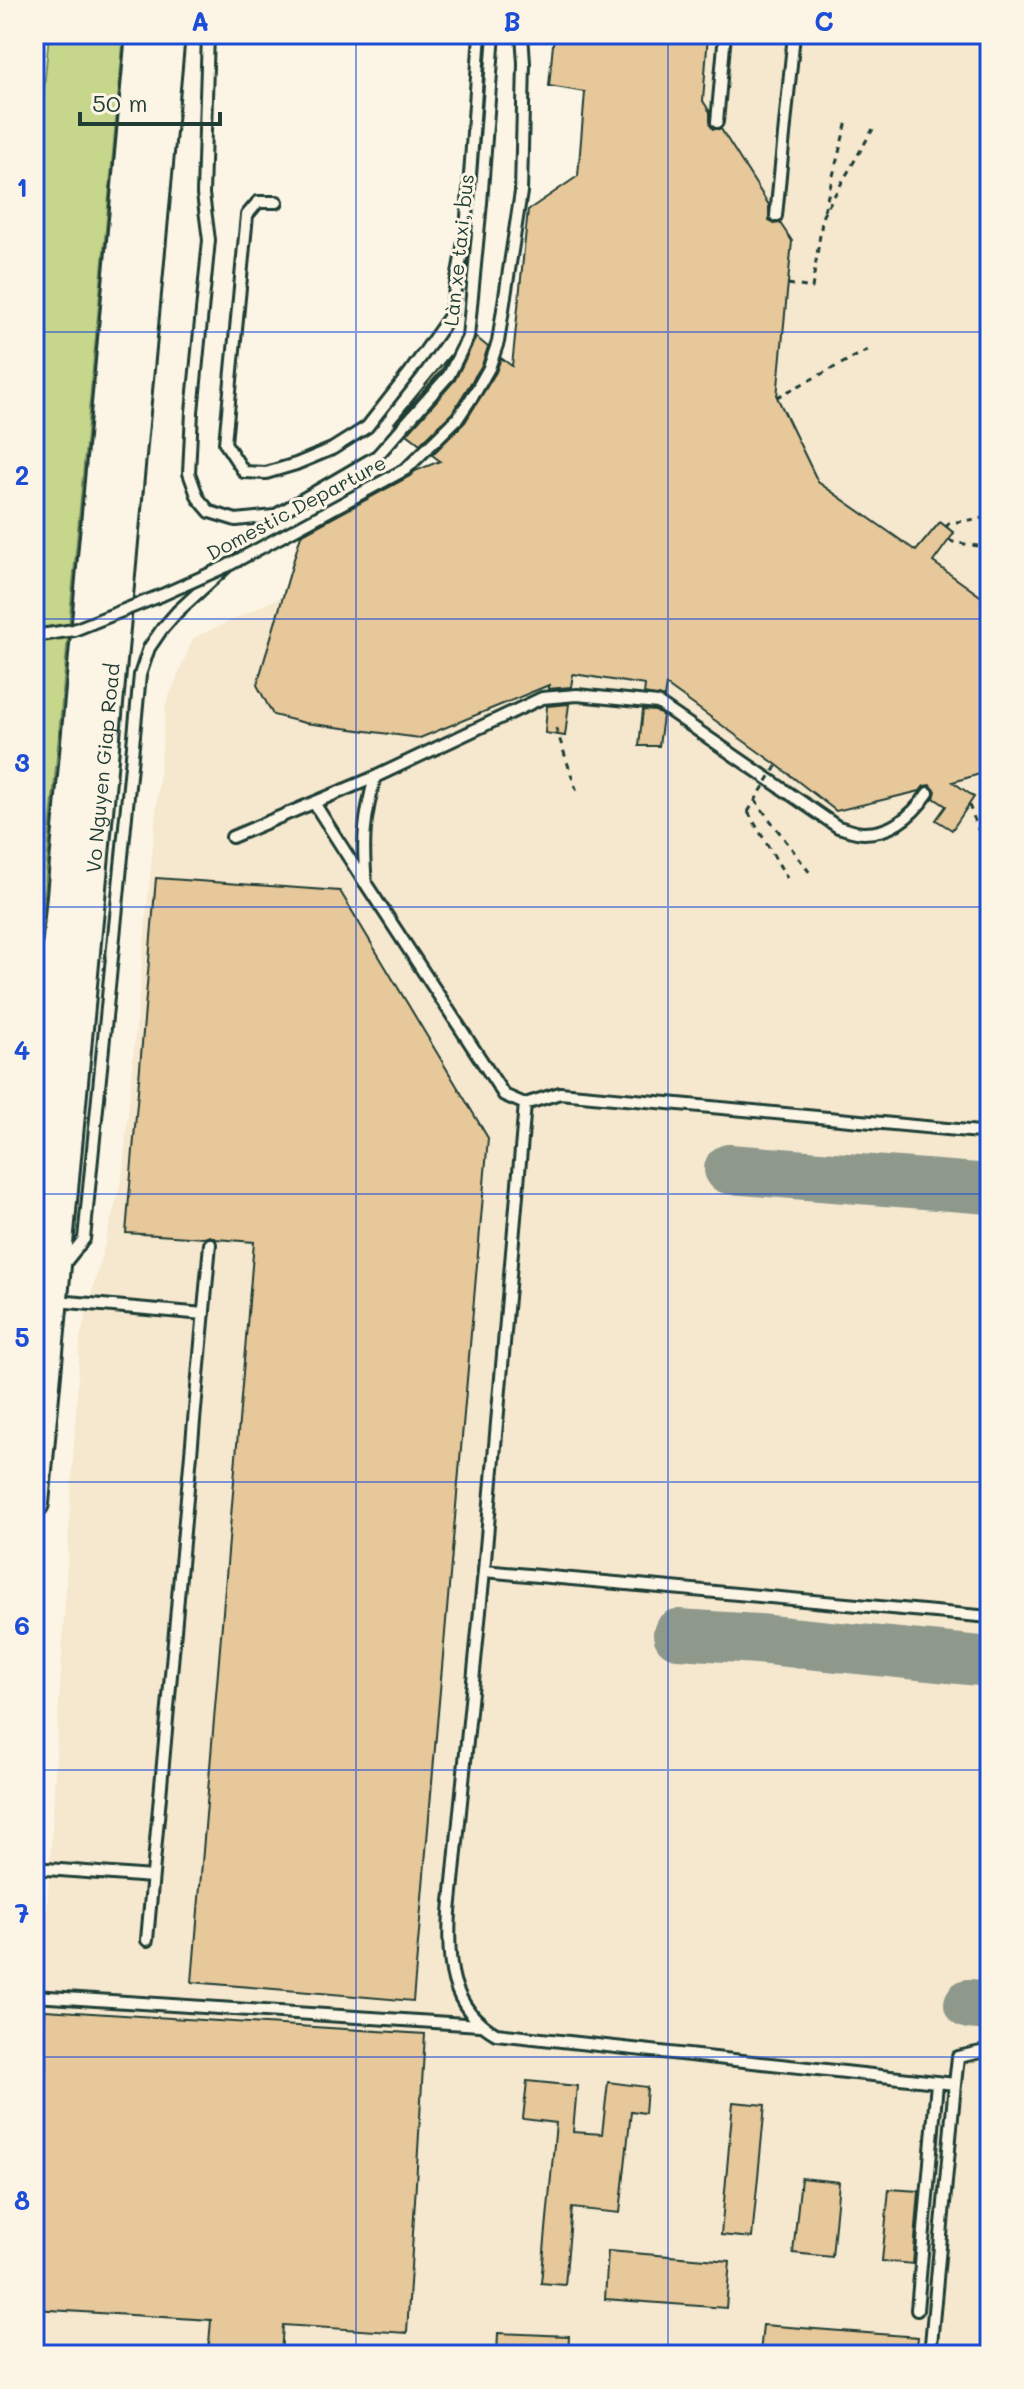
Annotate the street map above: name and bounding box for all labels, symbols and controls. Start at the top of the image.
text: A [191,4,209,38]
text: B [503,4,521,38]
text: C [814,4,834,38]
scale bar [80,76,220,126]
text: 50 m [92,87,148,118]
text: 1 [16,170,28,204]
street label: Làn xe taxi, bus [437,173,479,327]
street label: Domestic Departure [202,449,390,565]
text: 2 [15,458,29,492]
street label: Vo Nguyen Giap Road [79,662,125,874]
text: 3 [14,745,30,779]
text: 4 [14,1033,30,1067]
text: 5 [14,1320,30,1354]
text: 6 [14,1608,30,1642]
text: 7 [15,1896,29,1930]
text: 8 [14,2183,30,2217]

